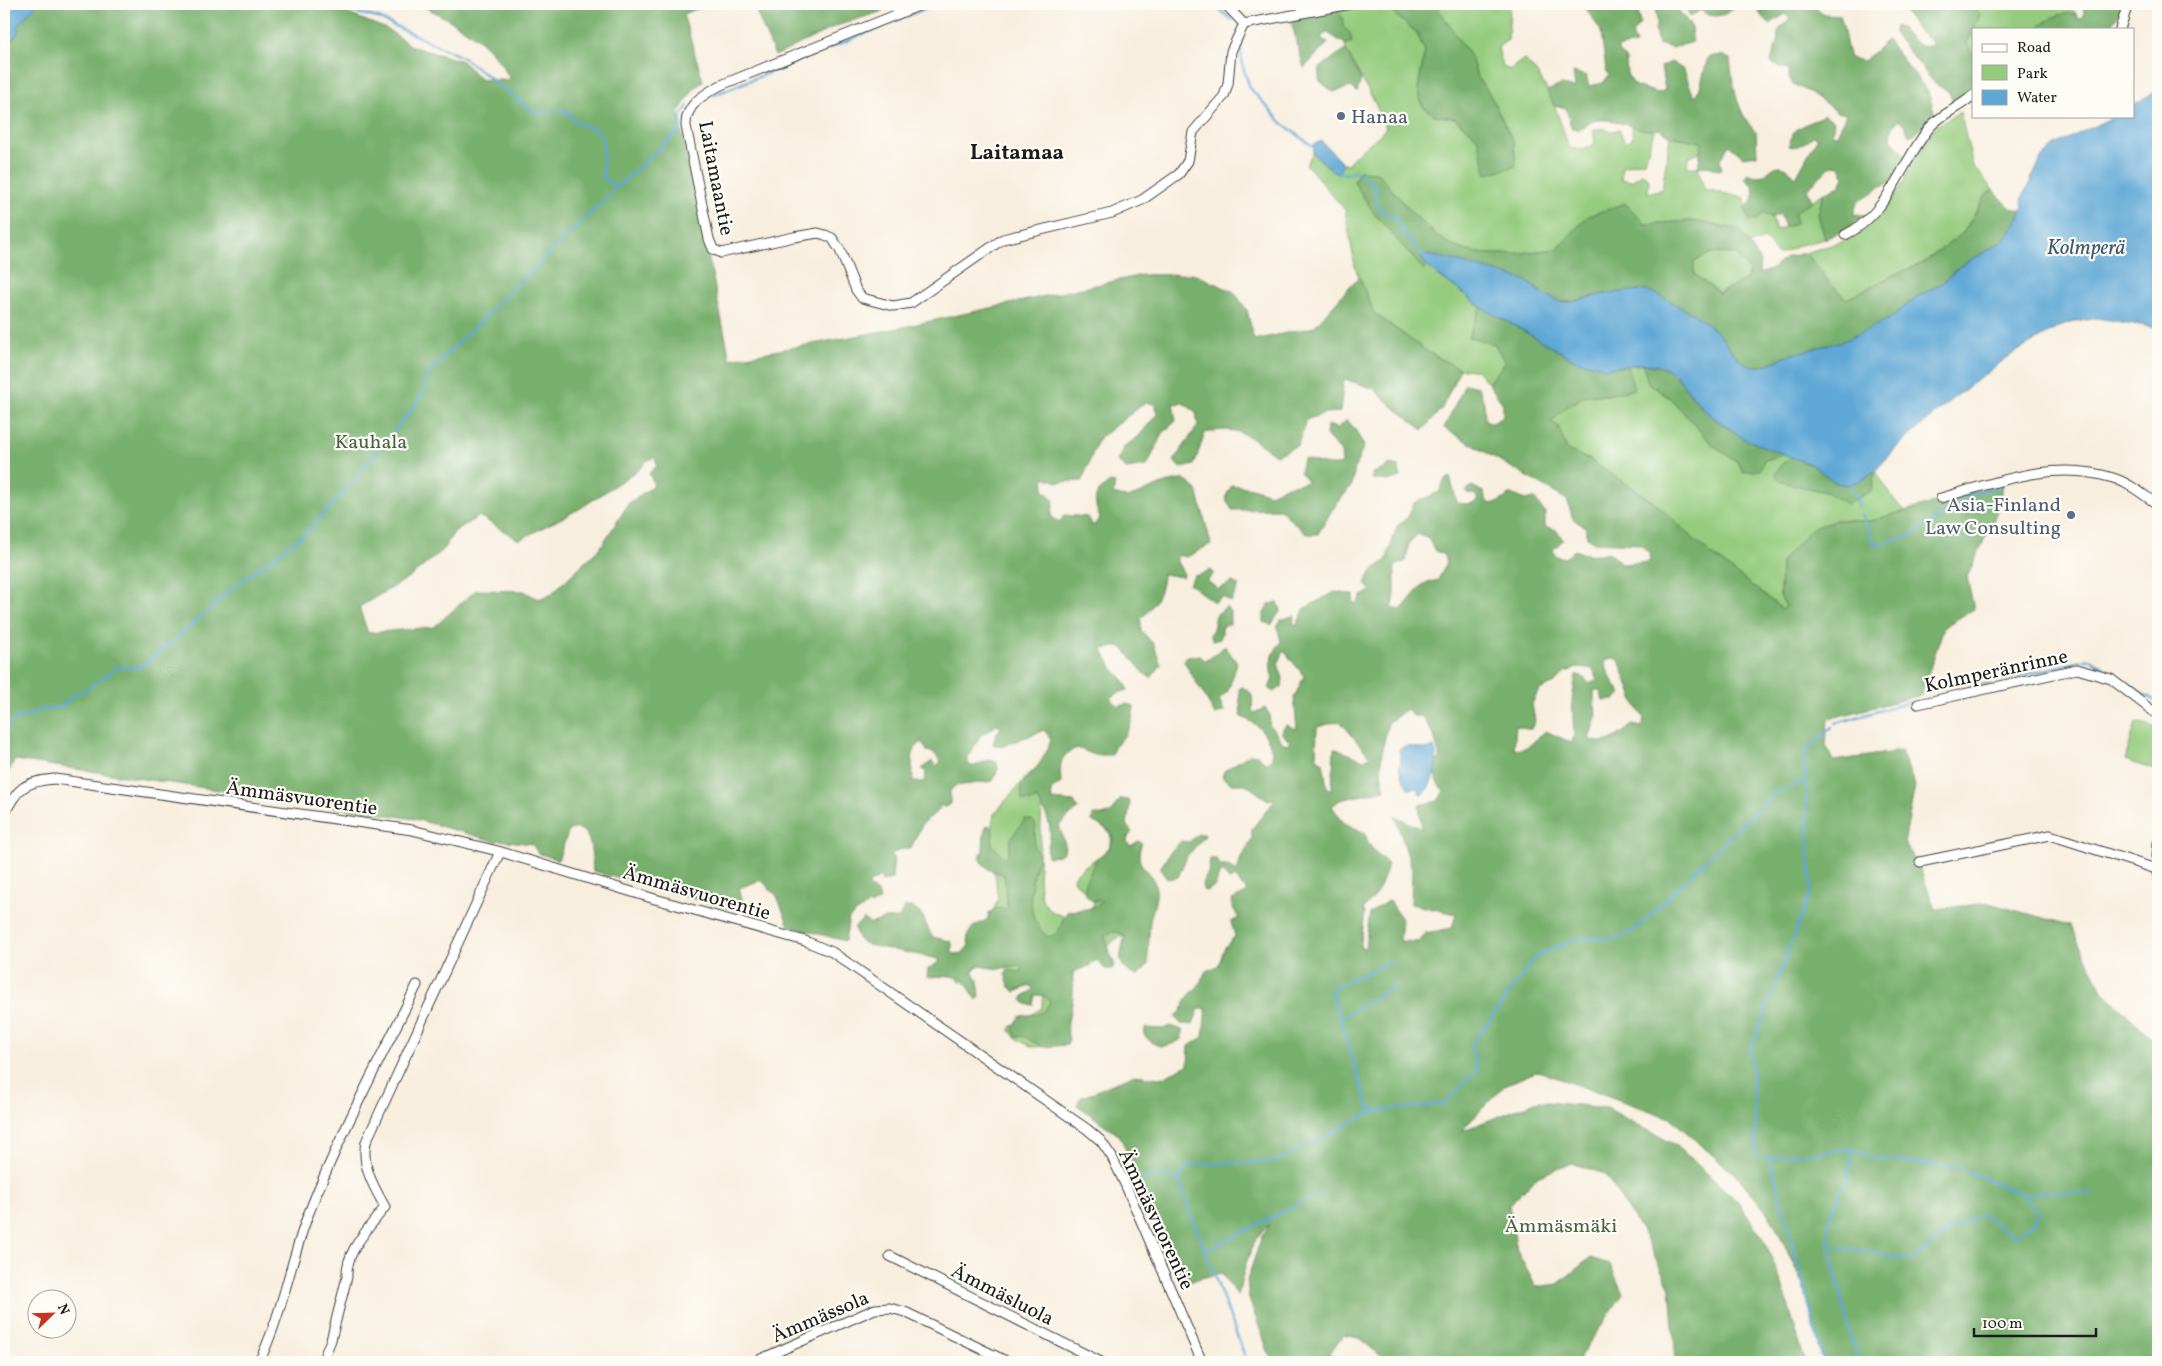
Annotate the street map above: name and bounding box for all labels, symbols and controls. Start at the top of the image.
legend [1972,28,2134,118]
text: Road [2017,38,2051,59]
text: Park [2017,64,2048,85]
text: Water [2017,88,2057,109]
place label: Hanaa [1351,104,1408,132]
marker: Hanaa [1335,110,1347,122]
street label: Laitamaantie [690,119,740,238]
district label: Laitamaa [970,139,1064,168]
water label: Kolmperä [2047,234,2125,263]
park label: Kauhala [335,429,407,457]
place label: Asia-Finland Law Consulting [1925,492,2061,543]
marker: Asia-Finland Law Consulting [2065,509,2077,521]
street label: Kolmperänrinne [1922,643,2071,701]
street label: Ämmäsvuorentie [224,775,379,823]
street label: Ämmäsvuorentie [619,859,774,928]
street label: Ämmäsvuorentie [1110,1145,1200,1295]
park label: Ämmäsmäki [1505,1213,1617,1241]
street label: Ämmäsluola [946,1258,1058,1334]
street label: Ämmässola [768,1285,874,1351]
north arrow [28,1288,78,1338]
text: N [52,1301,73,1318]
scale bar [1974,1306,2097,1338]
text: 100 m [1982,1314,2022,1335]

